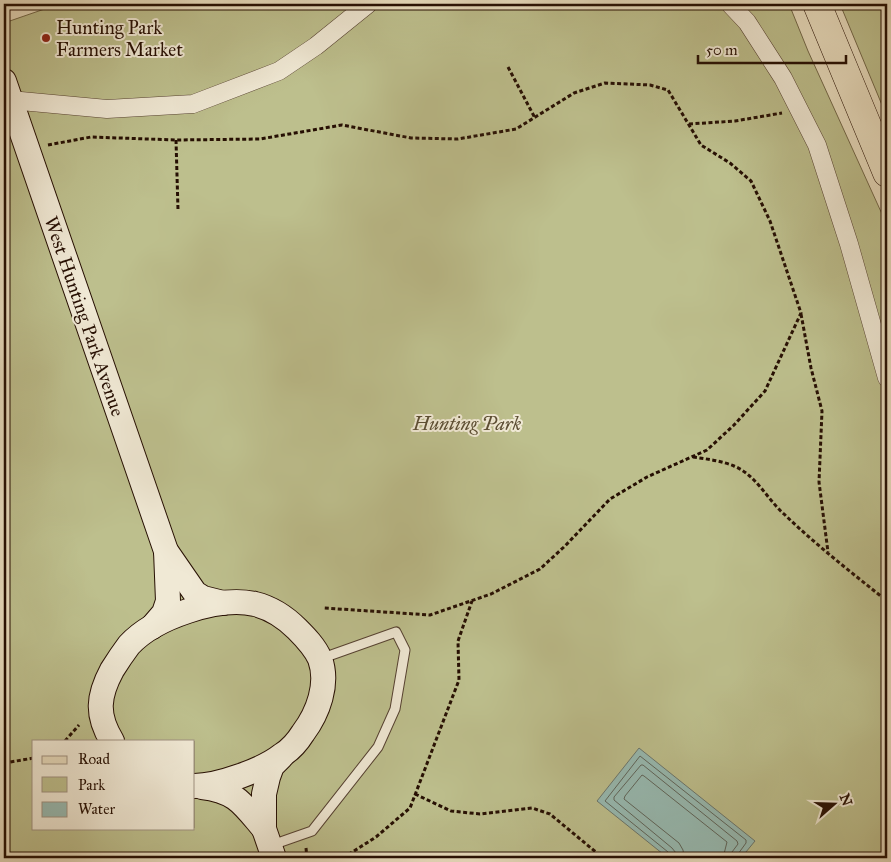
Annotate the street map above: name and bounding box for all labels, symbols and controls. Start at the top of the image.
place label: Hunting Park Farmers Market [56,16,183,61]
marker: Hunting Park Farmers Market [40,32,52,44]
scale bar [698,32,846,64]
text: 50 m [706,41,738,59]
street label: West Hunting Park Avenue [38,213,130,420]
park label: Hunting Park [412,412,522,435]
legend [32,740,195,830]
text: Road [78,750,110,768]
text: Park [78,776,105,794]
north arrow [808,780,858,830]
text: N [836,791,856,808]
text: Water [78,800,115,818]

